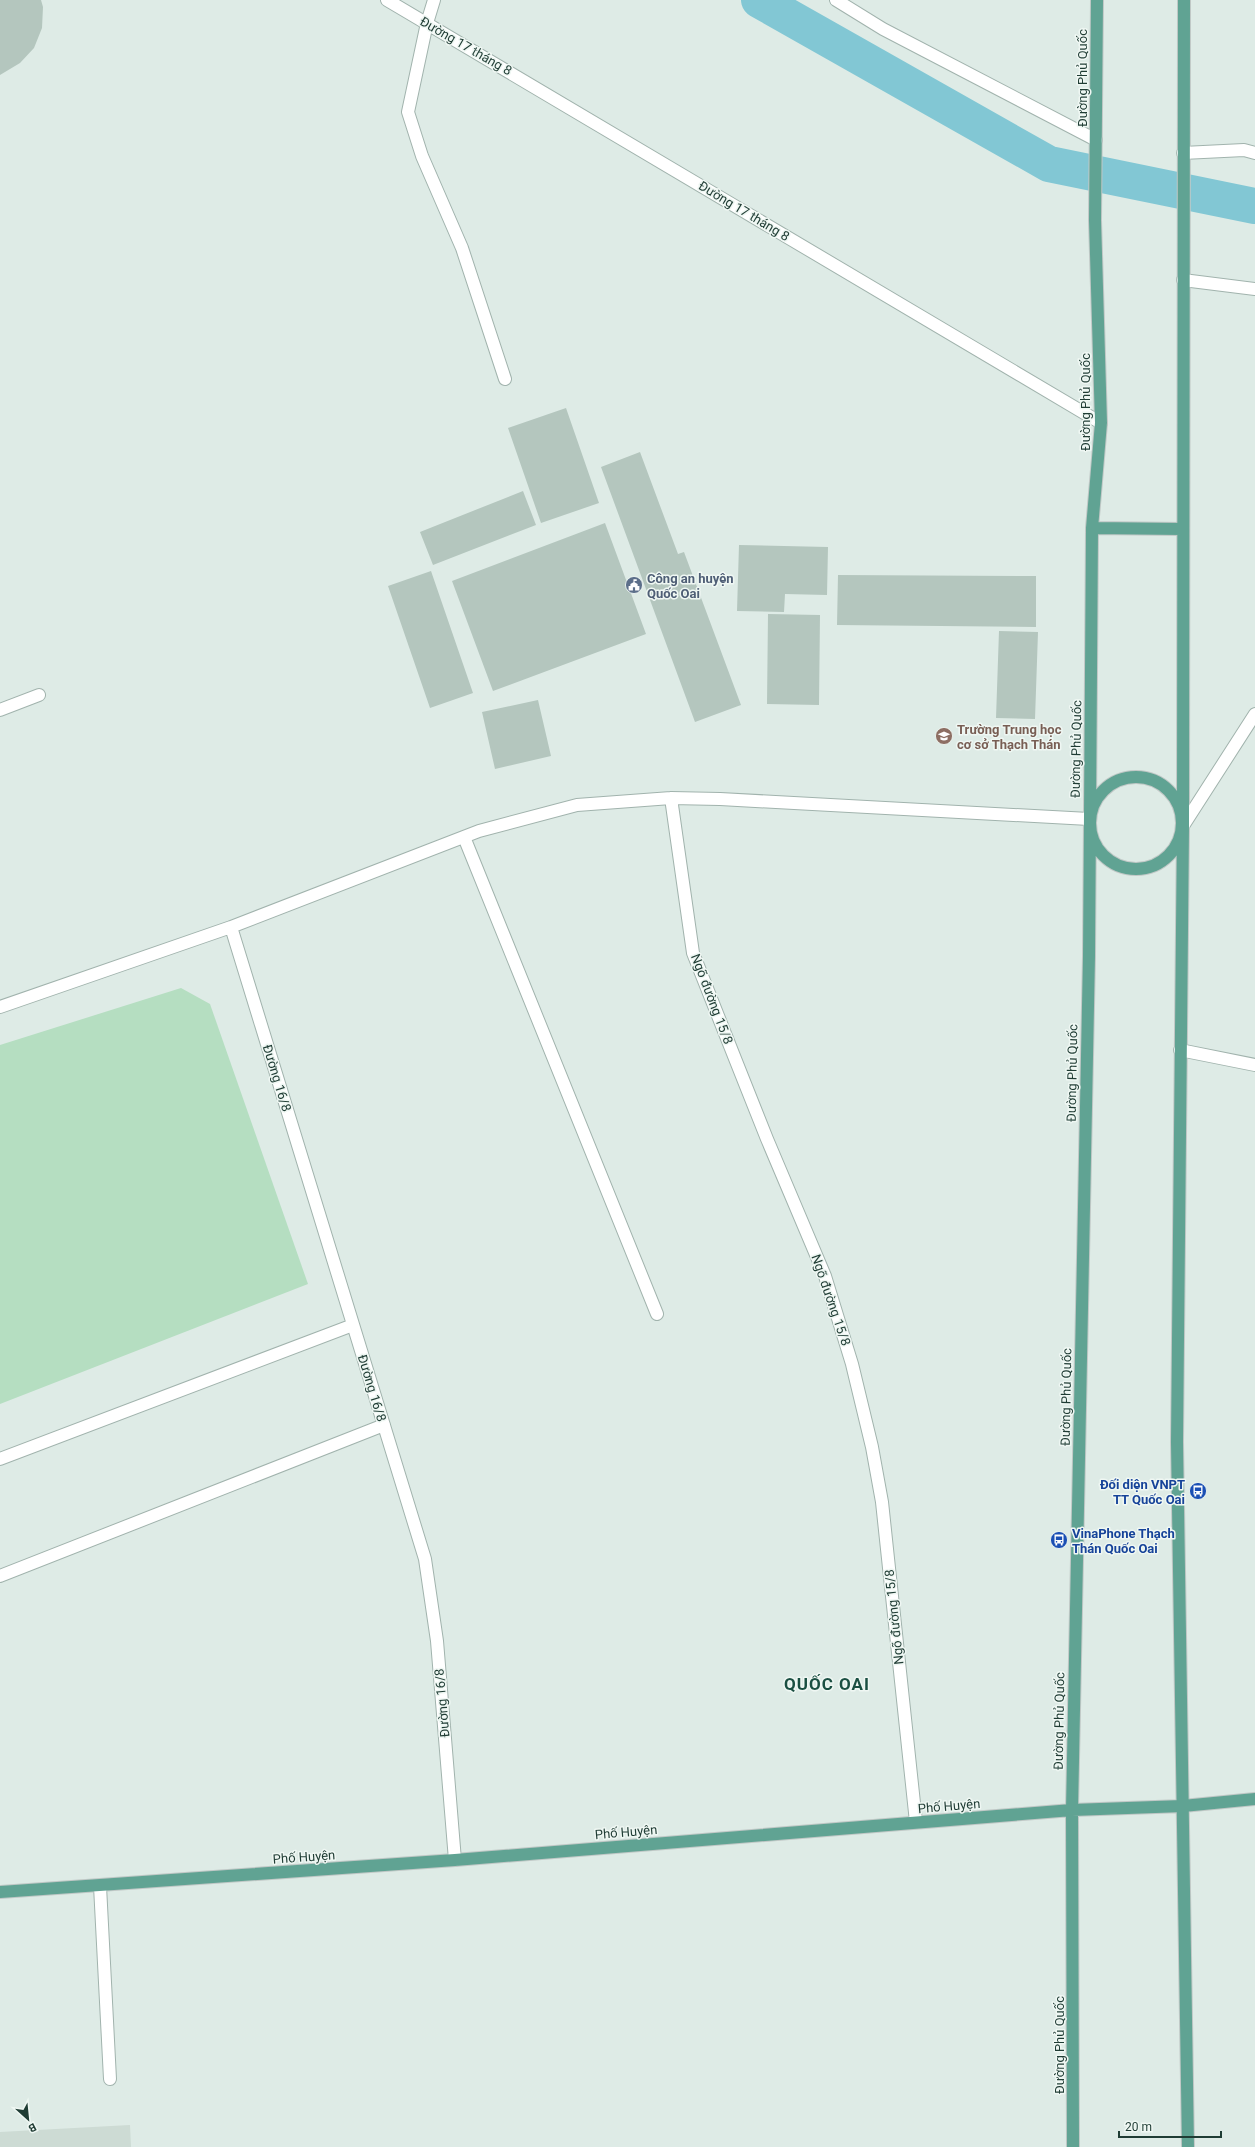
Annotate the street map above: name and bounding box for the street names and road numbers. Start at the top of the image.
street label: Đường 17 tháng 8 [418,14,514,78]
street label: Đường Phủ Quốc [1075,29,1090,127]
street label: Đường 17 tháng 8 [696,178,792,244]
street label: Đường Phủ Quốc [1078,353,1093,451]
street label: Đường Phủ Quốc [1068,700,1084,798]
street label: Ngõ đường 15/8 [688,952,736,1046]
street label: Đường Phủ Quốc [1064,1024,1080,1122]
street label: Đường 16/8 [260,1043,294,1113]
street label: Ngõ đường 15/8 [808,1252,854,1348]
street label: Đường Phủ Quốc [1058,1348,1074,1446]
street label: Đường 16/8 [355,1353,389,1423]
street label: Ngõ đường 15/8 [882,1569,906,1665]
street label: Đường 16/8 [432,1668,452,1738]
street label: Đường Phủ Quốc [1051,1672,1067,1770]
street label: Phố Huyện [917,1796,981,1816]
street label: Phố Huyện [594,1822,658,1842]
street label: Phố Huyện [272,1847,336,1867]
street label: Đường Phủ Quốc [1052,1996,1067,2094]

